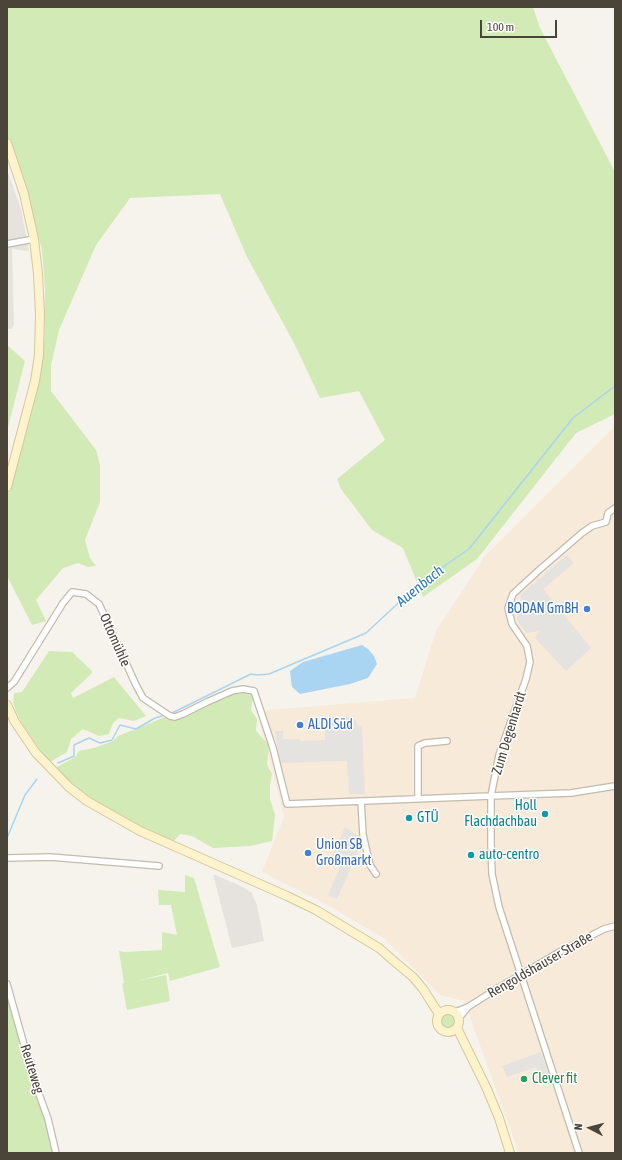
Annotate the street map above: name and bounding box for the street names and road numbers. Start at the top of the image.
street label: Ottomühle [96,611,134,669]
street label: Zum Degenhardt [488,689,530,777]
street label: Rengoldshauser Straße [485,928,595,1002]
street label: Reuteweg [17,1042,47,1096]

